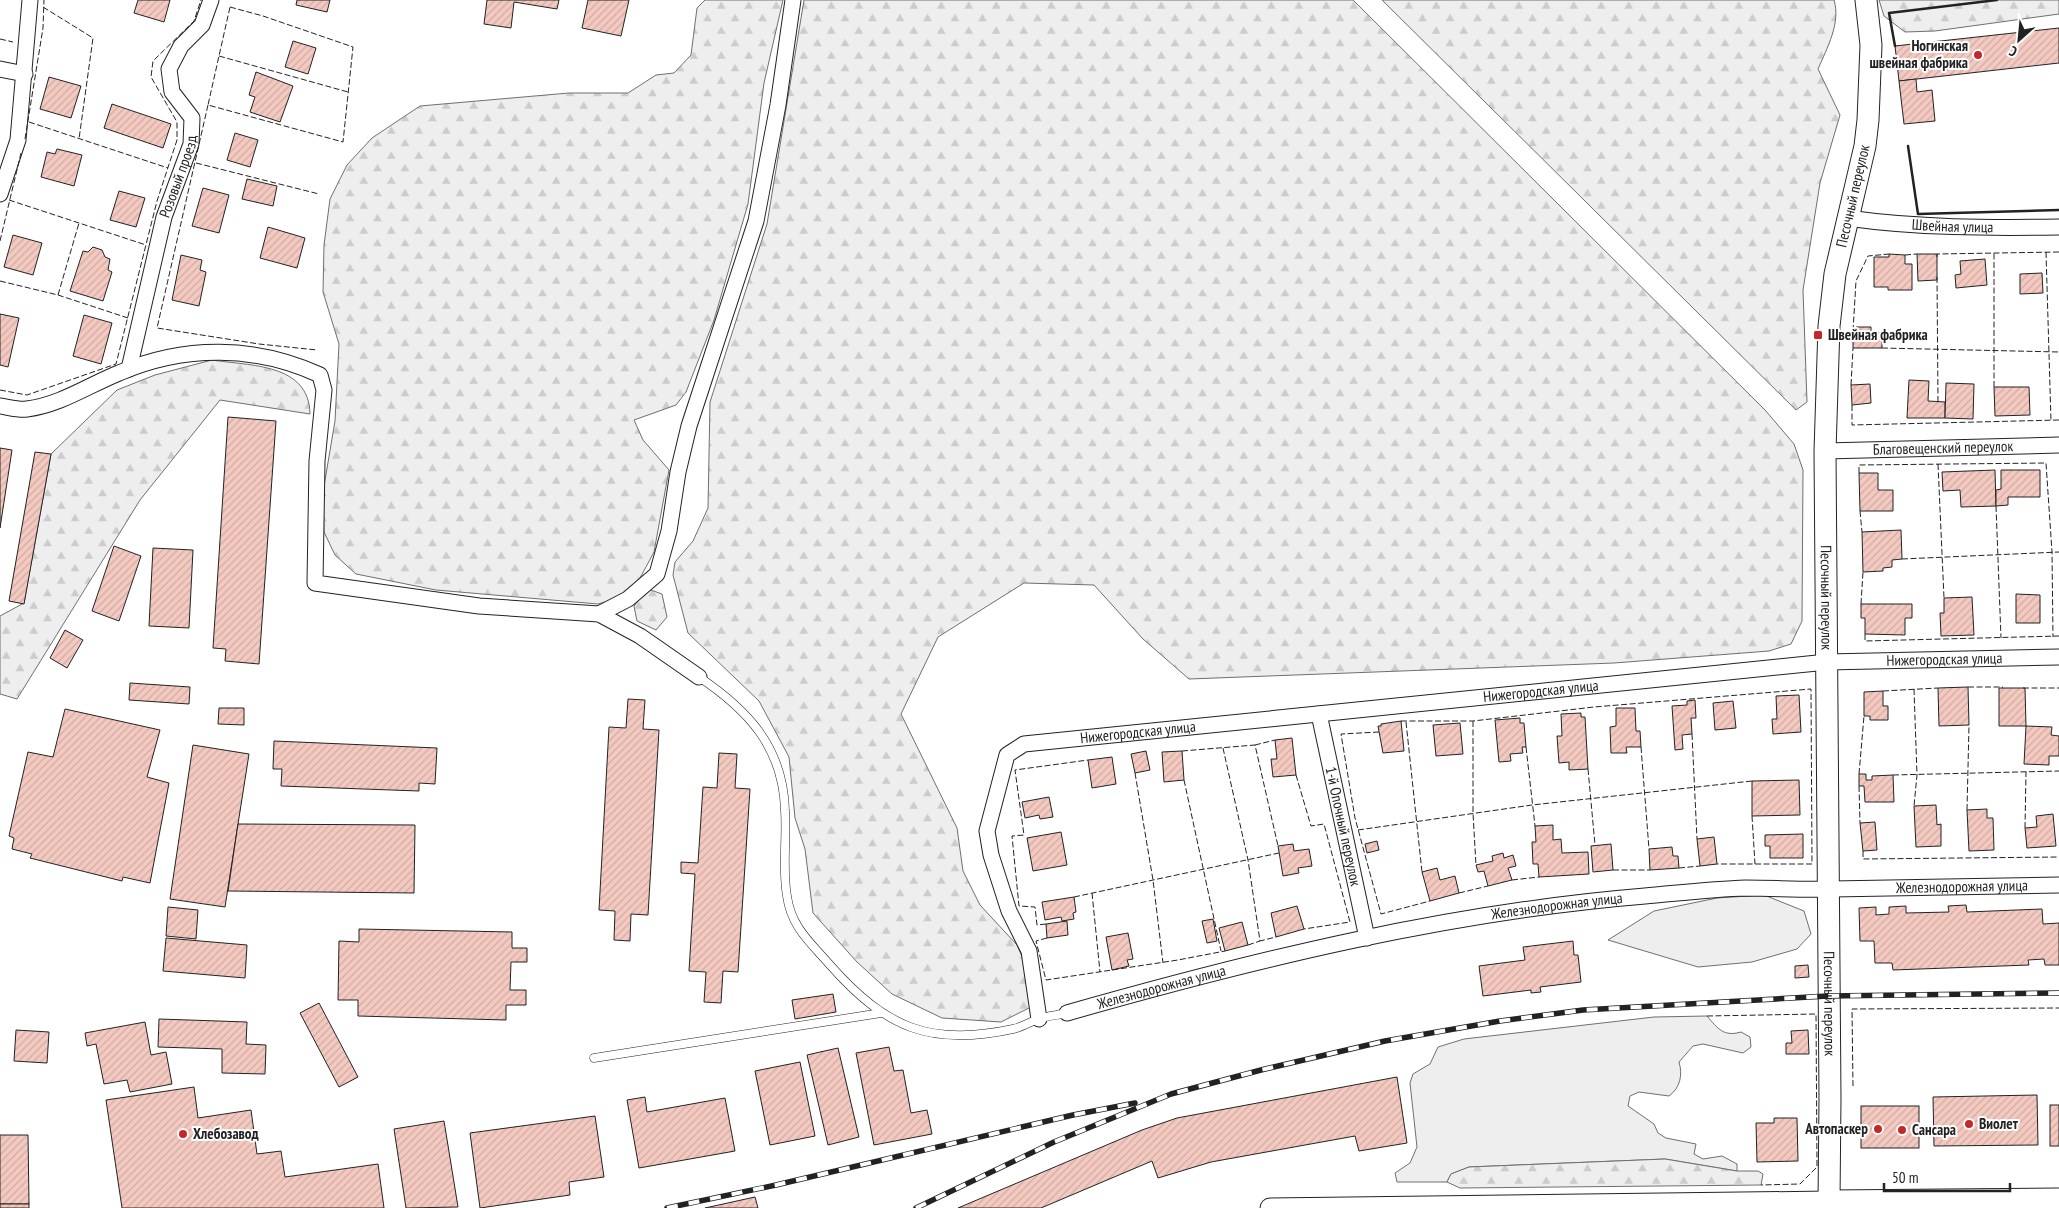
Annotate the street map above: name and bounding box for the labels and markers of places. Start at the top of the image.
place label: Ногинская швейная фабрика [1869,36,1968,72]
marker: Ногинская швейная фабрика [1972,49,1984,61]
place label: Швейная фабрика [1828,325,1928,344]
marker: Швейная фабрика [1812,329,1824,341]
place label: Виолет [1979,1114,2019,1133]
marker: Виолет [1963,1118,1975,1130]
place label: Автопаскер [1804,1119,1868,1138]
place label: Сансара [1912,1120,1956,1139]
marker: Автопаскер [1872,1123,1884,1135]
place label: Хлебозавод [193,1124,259,1143]
marker: Сансара [1896,1124,1908,1136]
marker: Хлебозавод [177,1128,189,1140]

